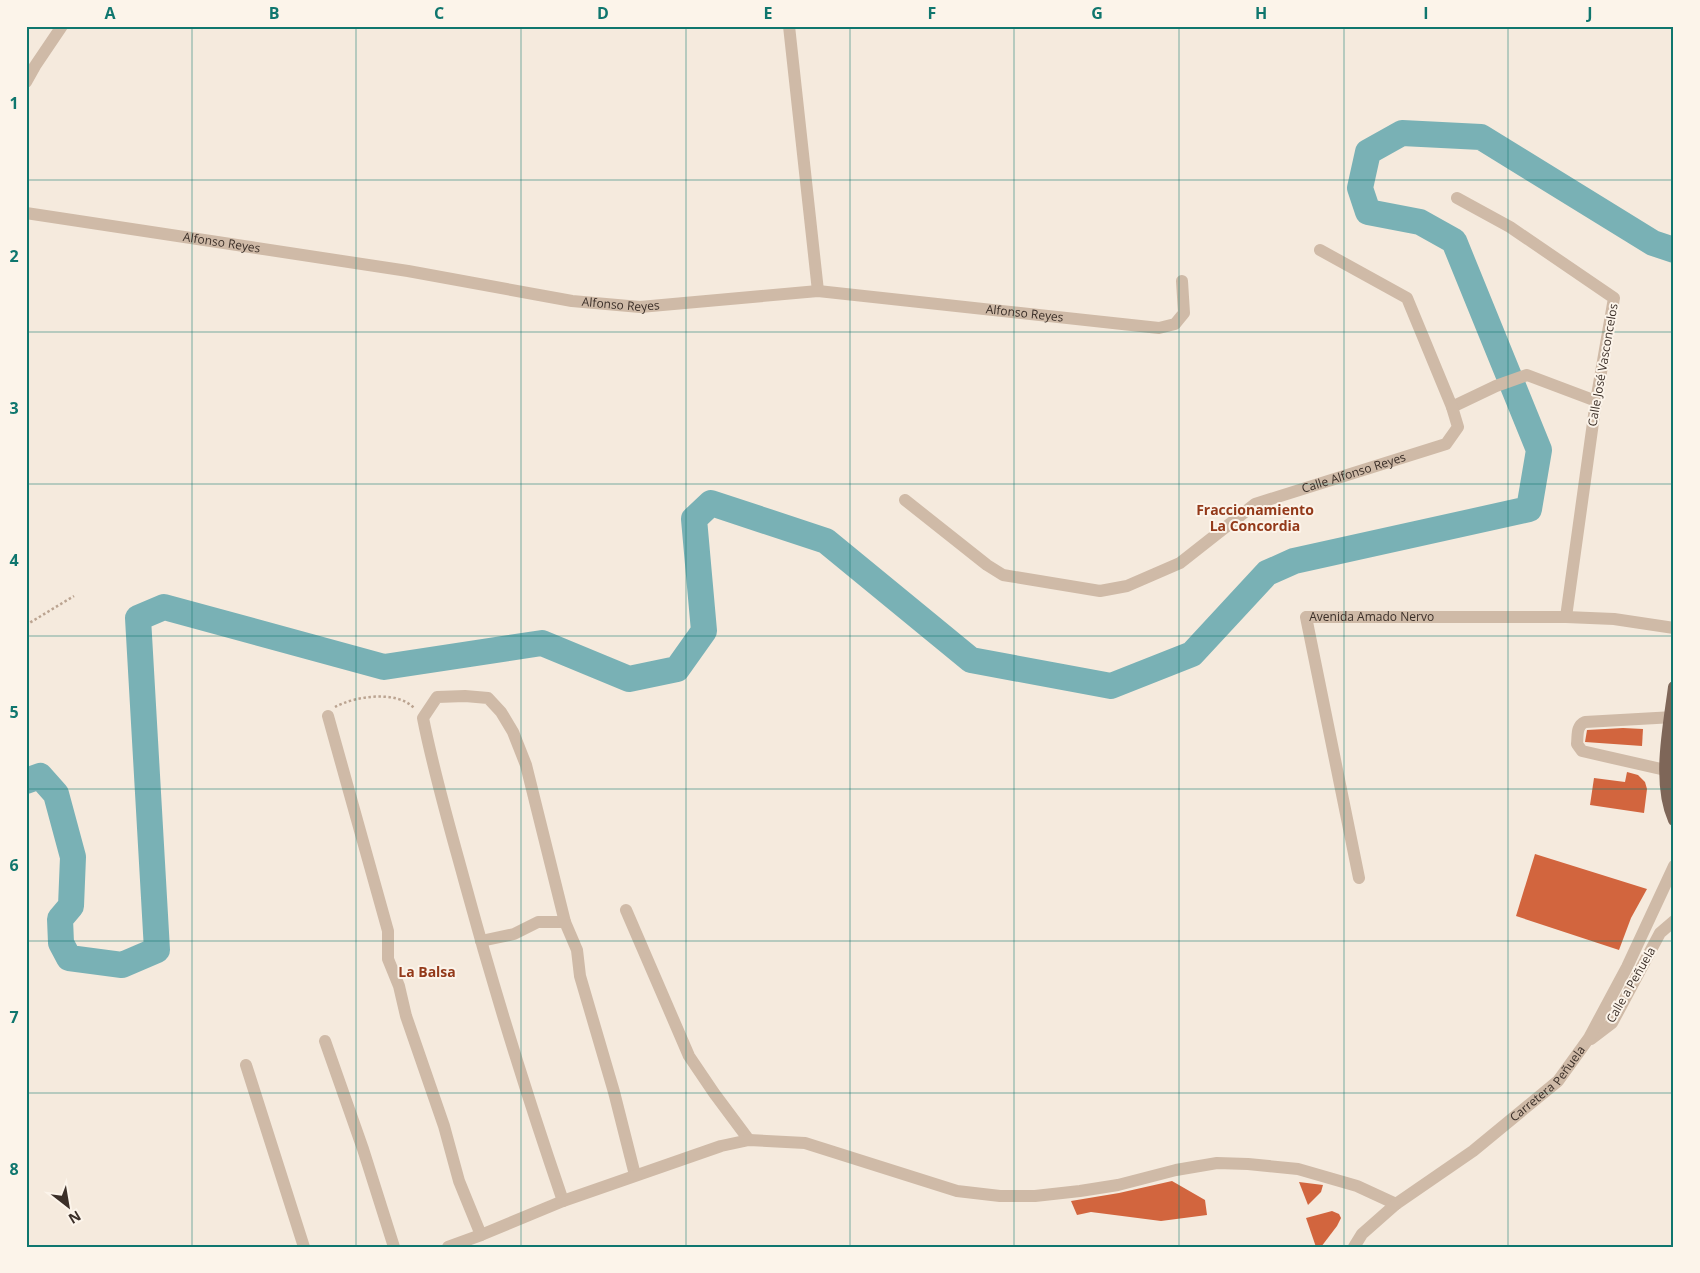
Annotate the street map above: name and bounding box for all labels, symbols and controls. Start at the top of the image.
text: A [104,2,116,24]
text: B [269,2,279,24]
text: C [434,2,444,24]
text: D [597,2,609,24]
text: E [764,2,773,24]
text: F [928,2,936,24]
text: G [1091,2,1103,24]
text: H [1255,2,1267,24]
text: I [1423,2,1429,24]
text: J [1585,2,1593,24]
text: 1 [9,92,19,114]
street label: Alfonso Reyes [182,228,262,257]
text: 2 [9,245,19,267]
street label: Alfonso Reyes [581,293,661,315]
street label: Alfonso Reyes [985,300,1065,326]
street label: Calle José Vasconcelos [1583,302,1622,428]
text: 3 [9,397,19,419]
street label: Calle Alfonso Reyes [1299,448,1408,497]
district label: Fraccionamiento La Concordia [1196,500,1314,535]
text: 4 [9,549,19,571]
street label: Avenida Amado Nervo [1309,608,1434,625]
text: 5 [9,701,19,723]
text: 6 [9,854,19,876]
street label: Calle a Peñuela [1602,944,1659,1026]
district label: La Balsa [398,962,456,981]
text: 7 [9,1006,19,1028]
street label: Carretera Peñuela [1506,1042,1589,1125]
text: 8 [9,1158,19,1180]
north arrow [42,1180,92,1230]
text: N [65,1206,85,1229]

